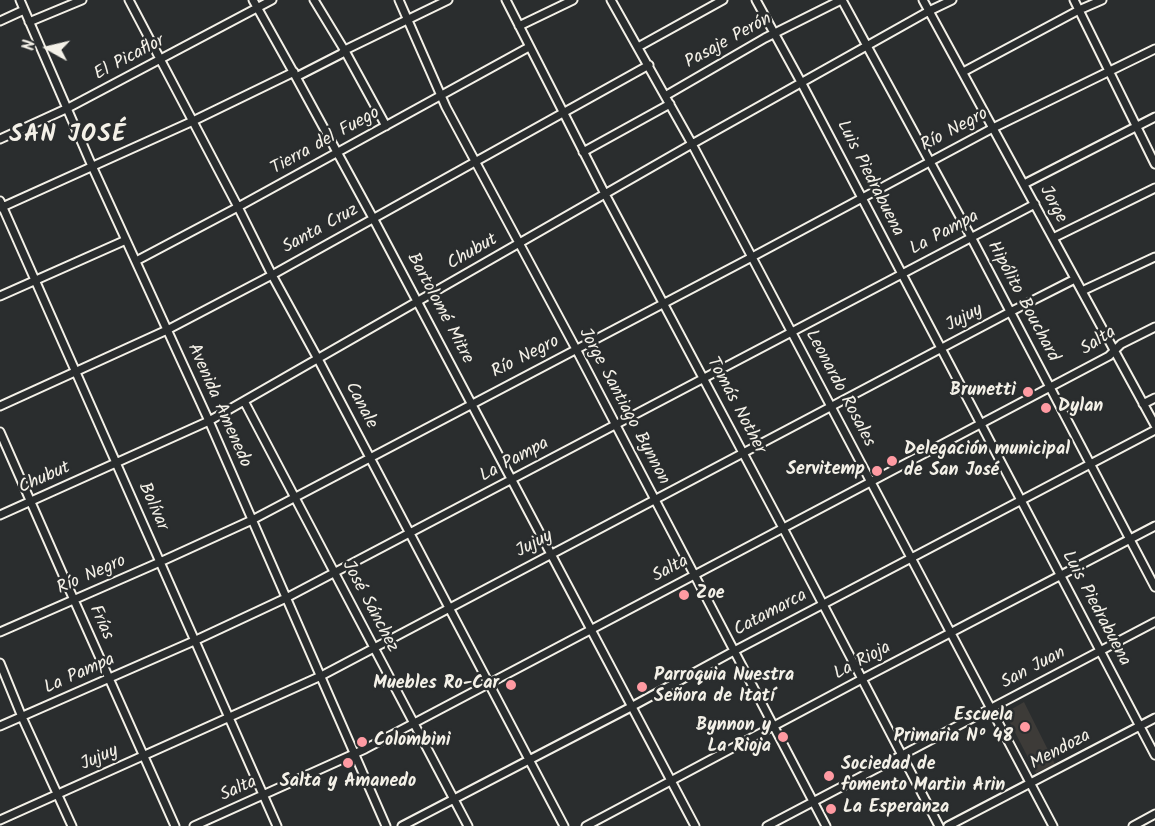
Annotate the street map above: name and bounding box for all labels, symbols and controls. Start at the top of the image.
street label: Pasaje Perón [682,9,776,75]
north arrow [18,18,78,78]
street label: El Picaflor [91,31,169,87]
text: N [17,39,43,52]
street label: Tierra del Fuego [268,103,384,181]
street label: Río Negro [918,104,992,158]
street label: Luis Piedrabuena [830,117,908,241]
district label: SAN JOSÉ [9,123,127,151]
street label: Jorge [1033,183,1071,227]
street label: Santa Cruz [279,200,363,260]
street label: La Pampa [907,207,983,261]
street label: Chubut [444,230,502,276]
street label: Hipólito Bouchard [981,238,1063,366]
street label: Bartolomé Mitre [401,250,477,368]
street label: Jujuy [943,300,987,338]
street label: Salta [1077,323,1121,361]
street label: Jorge Santiago Bynnon [573,325,673,489]
street label: Leonardo Rosales [799,327,879,451]
street label: Río Negro [489,332,563,384]
street label: Avenida Amenedo [181,341,255,471]
street label: Tomás Nother [700,354,770,458]
street label: Canale [339,379,381,433]
place label: Brunetti [950,381,1016,403]
marker: Brunetti [1021,385,1035,399]
place label: Dylan [1058,397,1103,419]
marker: Dylan [1039,401,1053,415]
street label: La Pampa [477,434,553,488]
place label: Delegación municipal de San José [904,440,1070,482]
marker: Delegación municipal de San José [885,454,899,468]
street label: Chubut [16,458,74,500]
place label: Servitemp [786,460,865,482]
marker: Servitemp [870,464,884,478]
street label: Bolívar [132,480,172,534]
street label: Jujuy [513,526,557,564]
street label: Luis Piedrabuena [1056,548,1134,670]
street label: Río Negro [54,551,130,601]
street label: Salta [649,552,693,588]
street label: José Sánchez [336,557,402,657]
place label: Zoe [696,584,725,606]
street label: Catamarca [731,586,811,642]
marker: Zoe [677,588,691,602]
street label: Frías [83,602,117,644]
street label: La Rioja [831,638,895,686]
street label: San Juan [998,643,1070,695]
street label: La Pampa [41,650,119,700]
place label: Parroquia Nuestra Señora de Itatí [654,666,794,708]
place label: Muebles Ro-Car [373,674,499,696]
marker: Muebles Ro-Car [504,678,518,692]
marker: Parroquia Nuestra Señora de Itatí [635,680,649,694]
place label: Escuela Primaria Nº 48 [894,706,1013,748]
place label: Bynnon y La Rioja [696,716,771,758]
marker: Escuela Primaria Nº 48 [1018,720,1032,734]
street label: Mendoza [1027,726,1095,776]
marker: Bynnon y La Rioja [776,730,790,744]
place label: Colombini [374,731,451,753]
marker: Colombini [355,735,369,749]
street label: Jujuy [78,741,122,777]
place label: Sociedad de fomento Martin Arin [841,755,1005,798]
marker: Salta y Amanedo [341,756,355,770]
marker: Sociedad de fomento Martin Arin [822,769,836,783]
street label: Salta [217,772,261,808]
place label: Salta y Amanedo [280,772,416,794]
place label: La Esperanza [843,798,949,820]
marker: La Esperanza [824,802,838,816]

